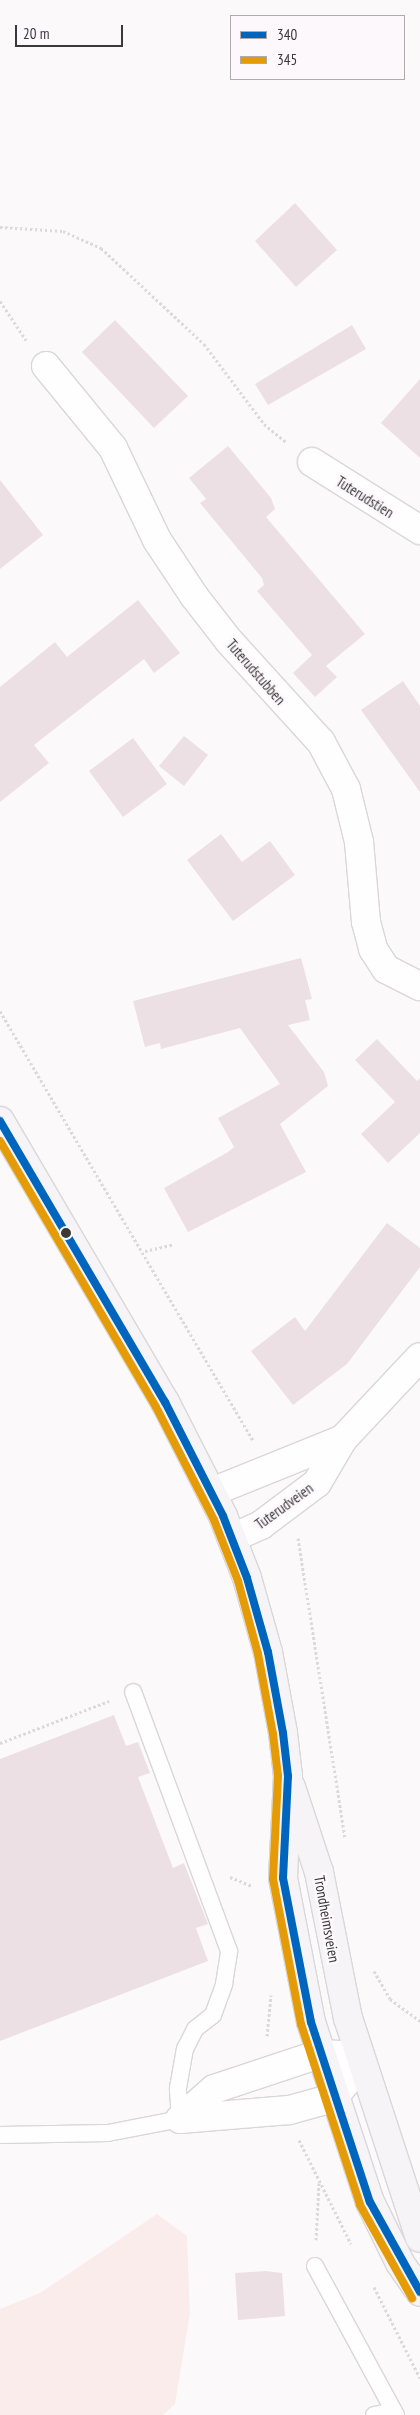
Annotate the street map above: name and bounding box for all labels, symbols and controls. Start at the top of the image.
scale bar [18,15,125,47]
legend [230,15,405,80]
text: 20 m [23,24,49,43]
text: 340 [277,25,297,44]
text: 345 [277,50,297,69]
street label: Tuterudstien [333,472,397,522]
street label: Tuterudstubben [223,636,289,708]
unlabelled marker [61,1228,71,1238]
street label: Tuterudveien [251,1479,317,1533]
street label: Trondheimsveien [310,1874,344,1964]

